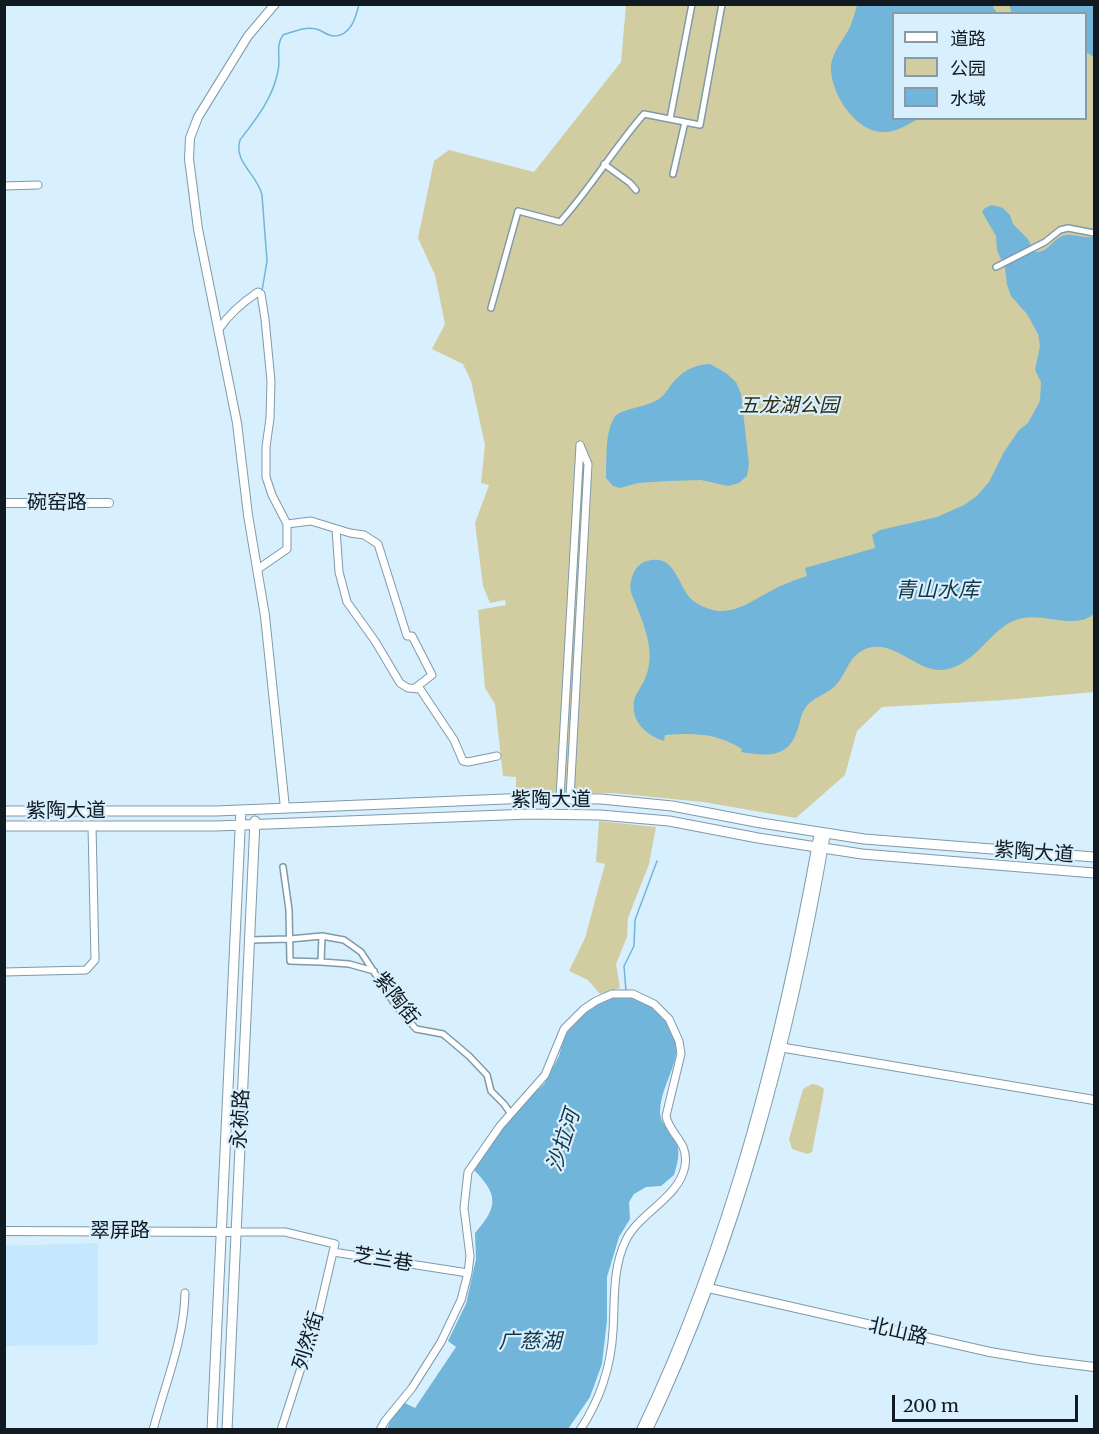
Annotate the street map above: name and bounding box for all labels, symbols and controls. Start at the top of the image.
legend [892,12,1087,120]
text: 道路 [950,27,986,50]
text: 公园 [950,57,986,80]
text: 水域 [950,87,986,110]
park label: 五龙湖公园 [739,394,839,418]
street label: 碗窑路 [27,491,87,515]
water label: 青山水库 [895,578,979,604]
street label: 紫陶大道 [511,788,591,812]
street label: 紫陶大道 [26,799,106,823]
street label: 紫陶大道 [993,838,1075,868]
street label: 紫陶街 [368,968,424,1030]
street label: 永祯路 [227,1088,255,1150]
water label: 沙拉河 [542,1107,586,1175]
street label: 翠屏路 [90,1219,150,1243]
street label: 芝兰巷 [351,1243,415,1277]
street label: 列然街 [289,1309,329,1373]
street label: 北山路 [866,1314,930,1350]
water label: 广慈湖 [499,1329,561,1355]
scale bar [895,1383,1081,1421]
text: 200 m [903,1394,959,1417]

